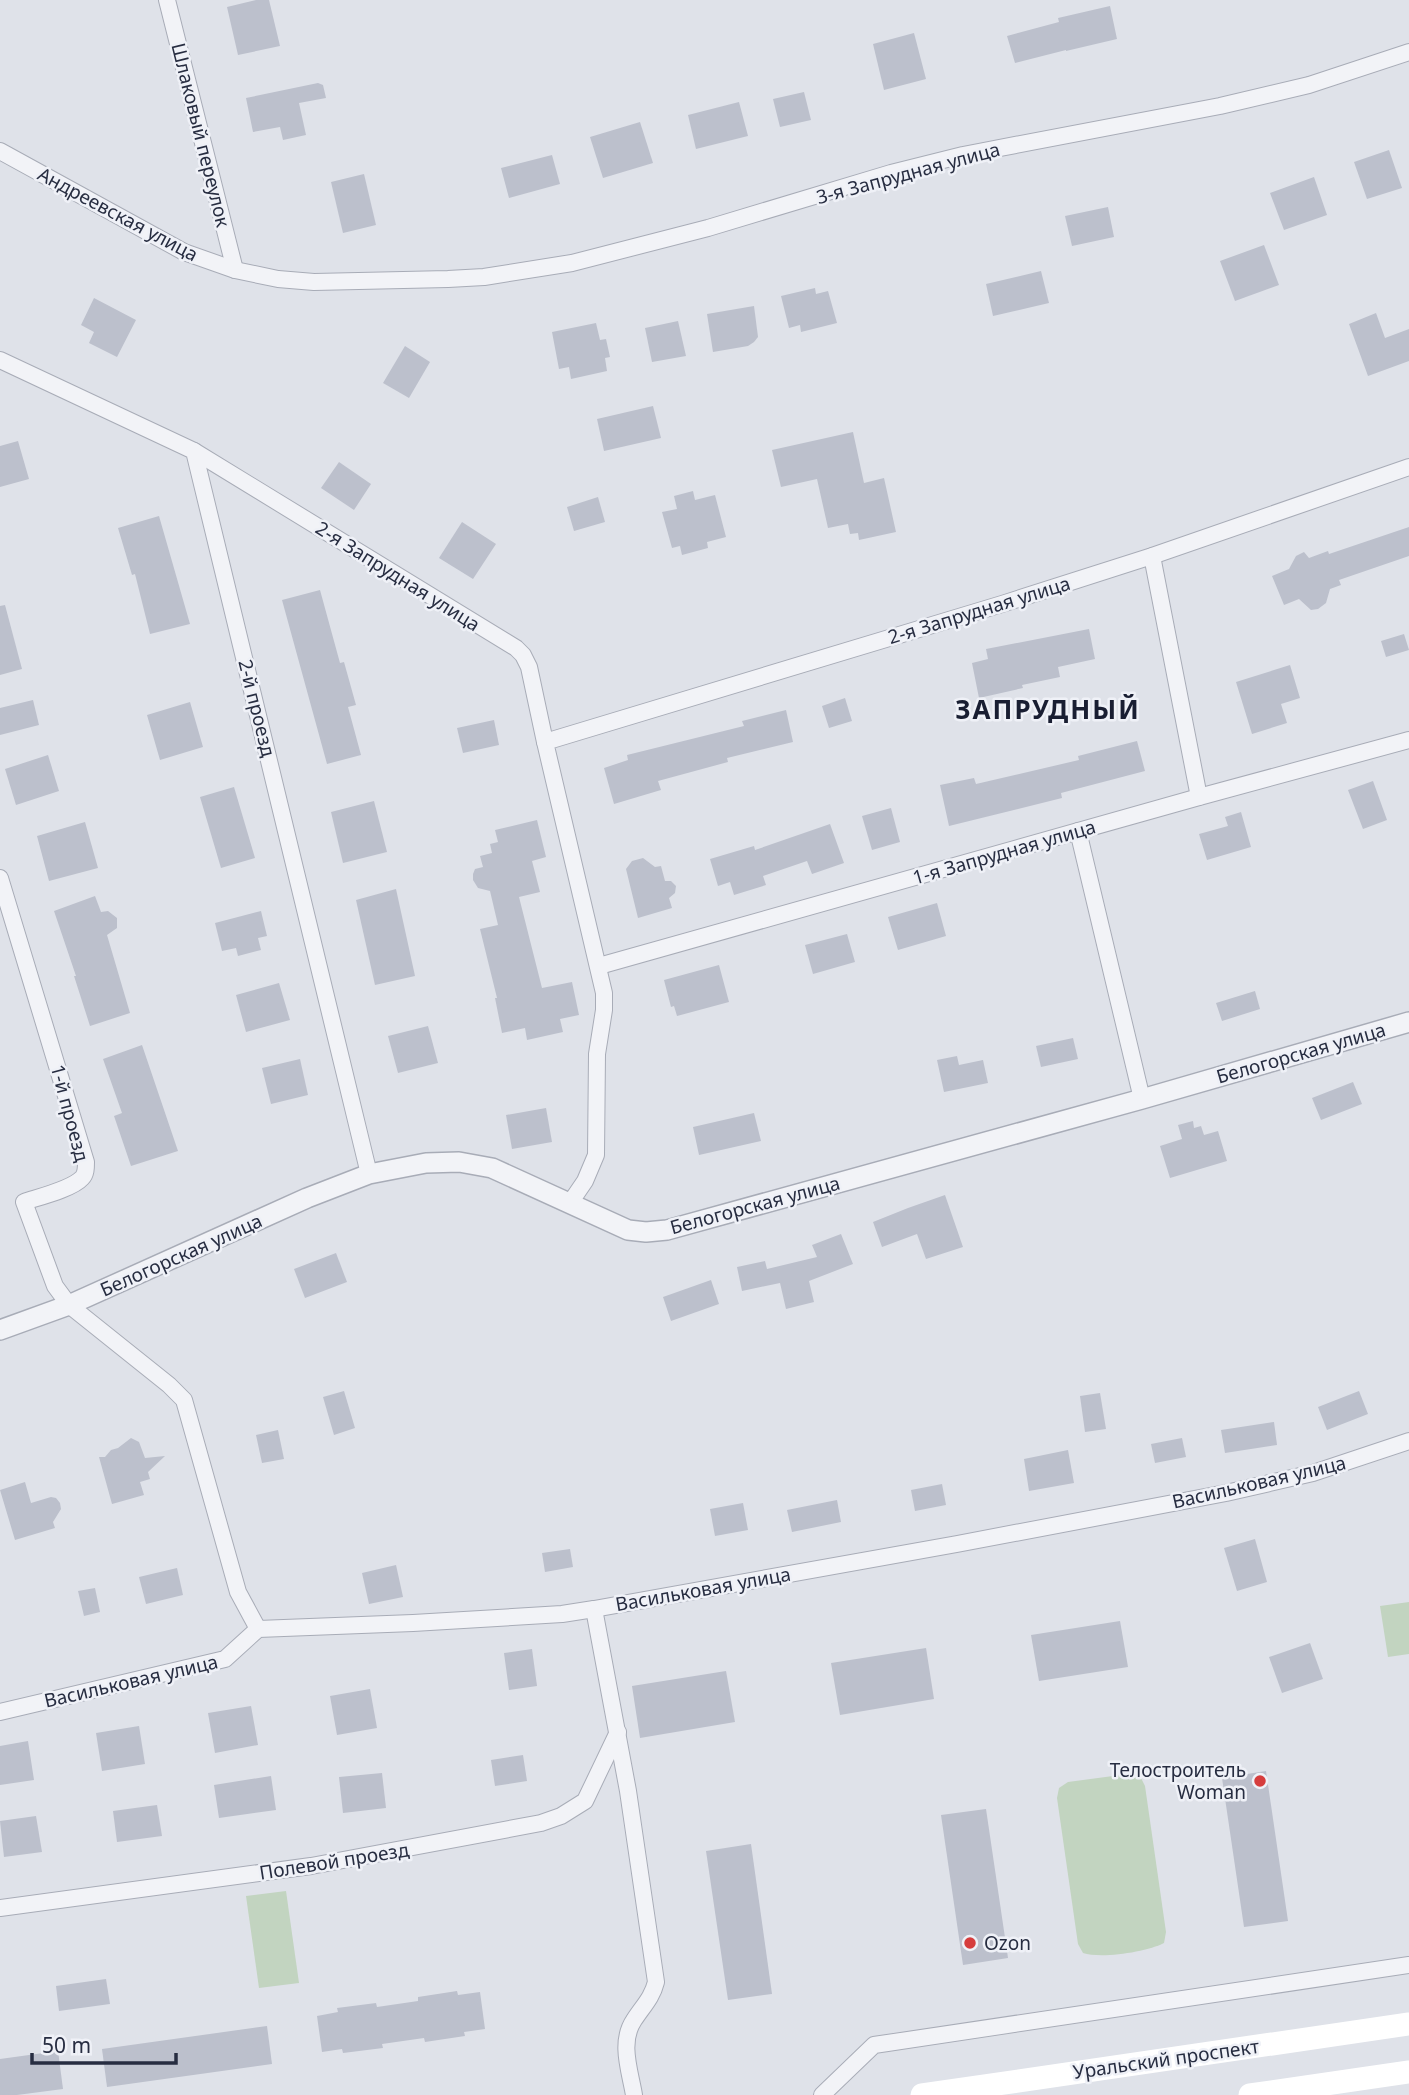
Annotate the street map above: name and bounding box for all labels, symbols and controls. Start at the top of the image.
street label: Шлаковый переулок [166,40,236,230]
street label: 3-я Запрудная улица [813,136,1003,210]
street label: Андреевская улица [33,161,203,267]
street label: 2-я Запрудная улица [311,515,485,637]
street label: 2-я Запрудная улица [885,570,1073,650]
street label: 2-й проезд [232,657,282,760]
district label: ЗАПРУДНЫЙ [955,691,1141,727]
street label: 1-я Запрудная улица [909,813,1099,891]
street label: Белогорская улица [1213,1016,1389,1090]
street label: 1-й проезд [45,1062,96,1165]
street label: Белогорская улица [667,1170,843,1240]
street label: Белогорская улица [96,1208,266,1302]
street label: Васильковая улица [1170,1449,1348,1515]
street label: Васильковая улица [613,1561,793,1617]
street label: Васильковая улица [42,1648,220,1714]
place label: Телостроитель Woman [1110,1757,1246,1805]
marker: Телостроитель Woman [1252,1773,1268,1789]
street label: Полевой проезд [257,1836,411,1886]
place label: Ozon [984,1930,1031,1956]
marker: Ozon [962,1935,978,1951]
scale bar [32,2022,175,2066]
text: 50 m [42,2031,91,2059]
street label: Уральский проспект [1071,2033,1261,2085]

